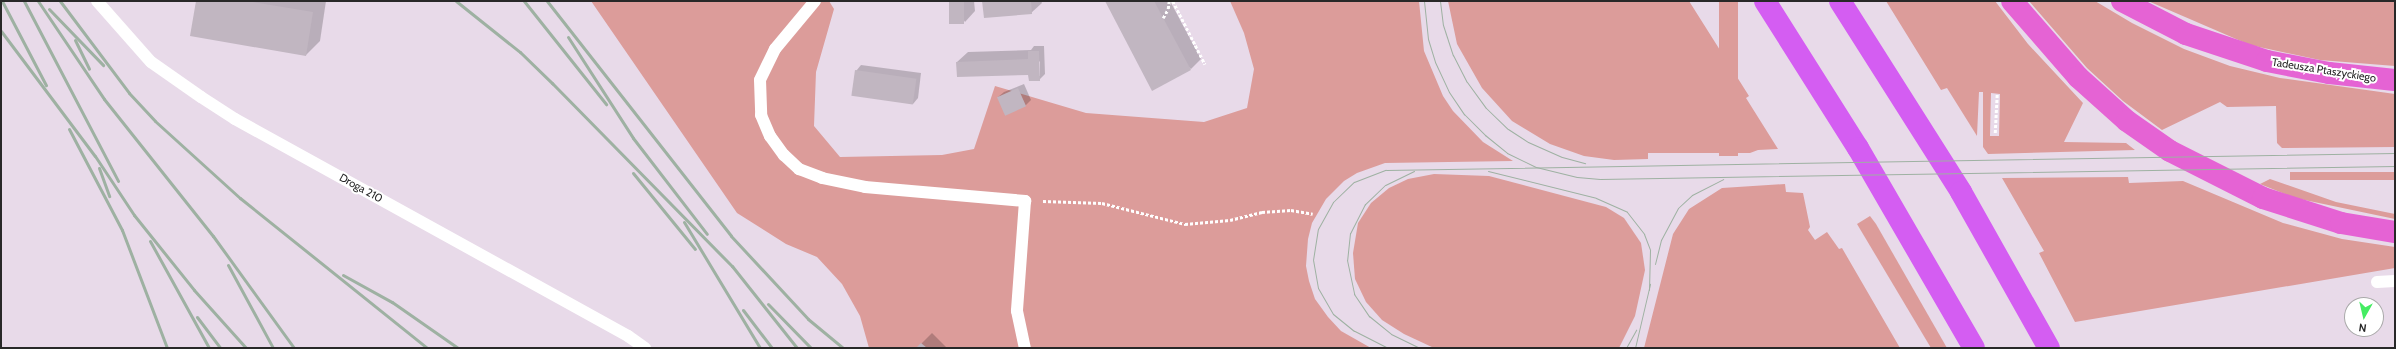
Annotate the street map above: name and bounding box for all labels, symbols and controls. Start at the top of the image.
street label: Tadeusza Ptaszyckiego [2271,55,2377,85]
street label: Droga 210 [337,171,385,205]
north arrow [2344,297,2384,337]
text: N [2358,320,2367,335]

